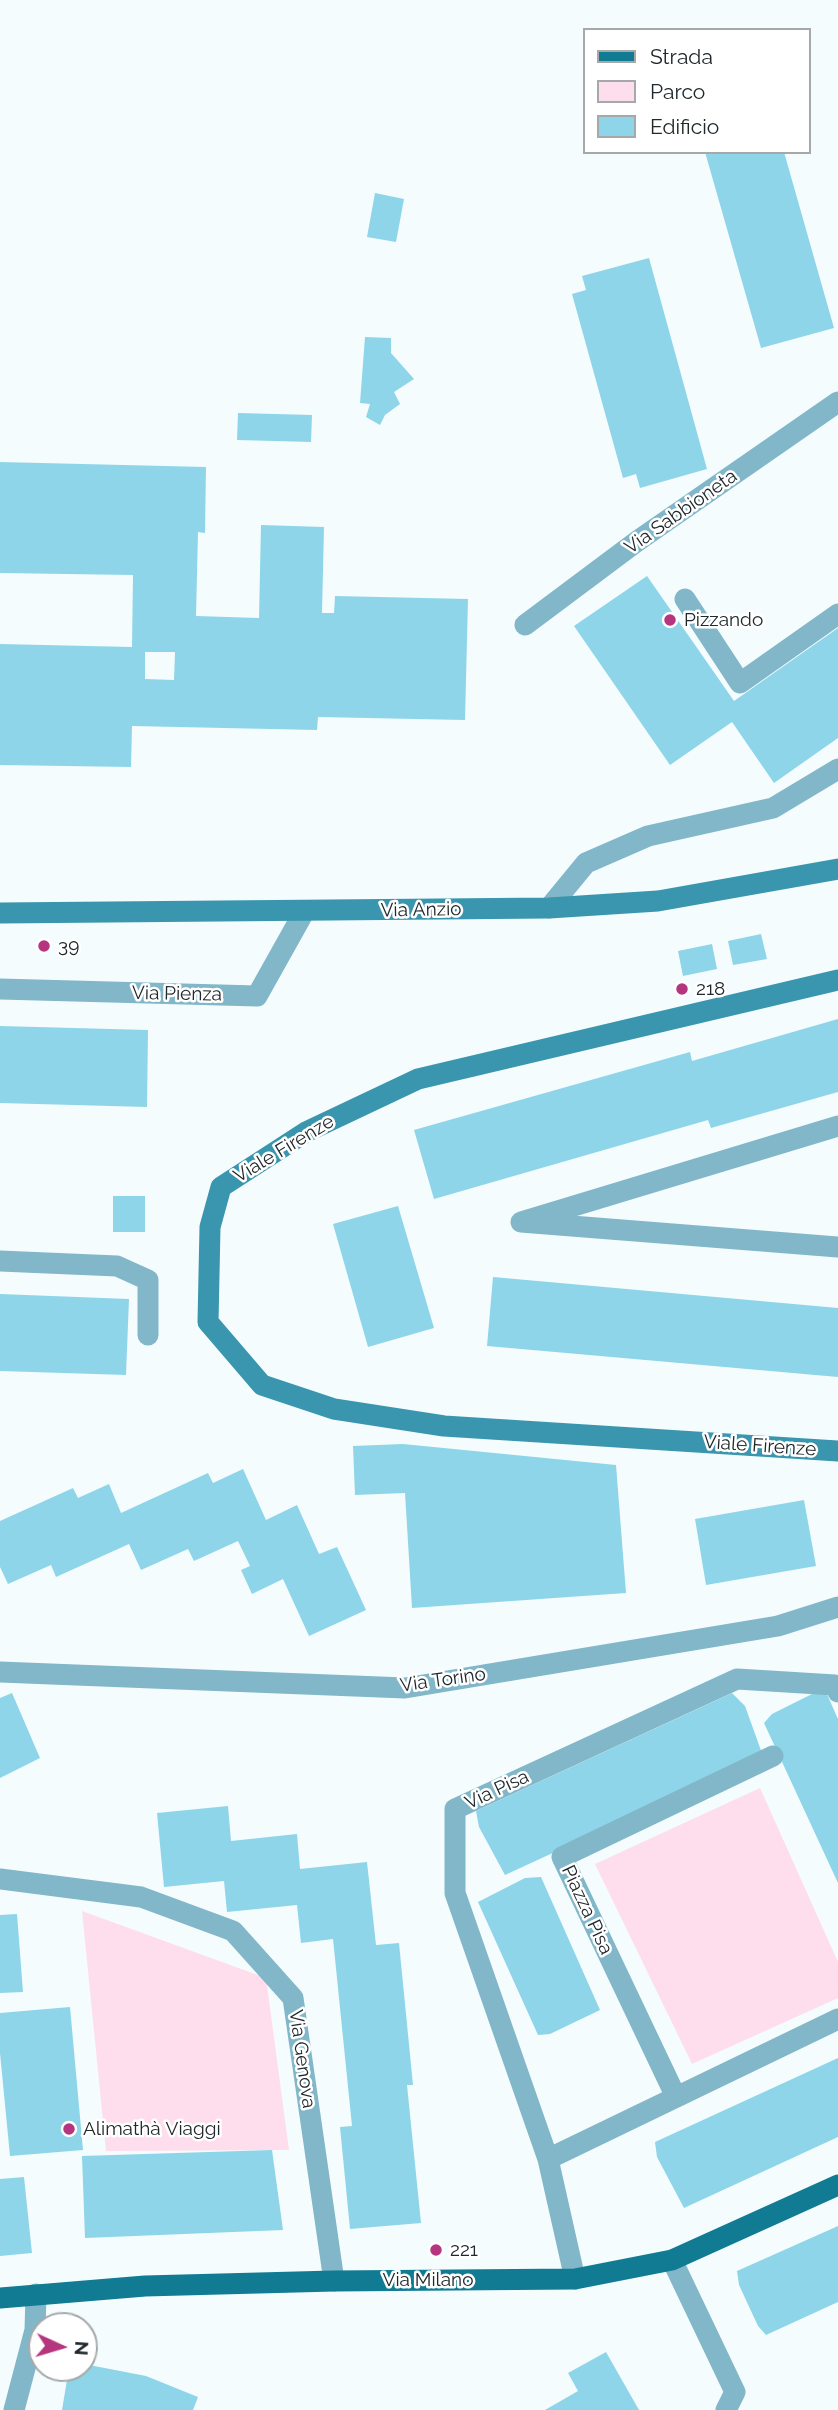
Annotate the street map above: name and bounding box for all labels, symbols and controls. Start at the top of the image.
legend [582,28,810,154]
text: Strada [650,44,713,69]
text: Parco [650,79,705,104]
text: Edificio [650,114,719,139]
street label: Via Sabbioneta [620,465,742,559]
place label: Pizzando [684,609,763,631]
marker: Pizzando [662,612,678,628]
street label: Via Anzio [380,898,462,922]
place label: 39 [58,935,79,957]
marker: 39 [36,938,52,954]
place label: 218 [696,978,725,1000]
marker: 218 [674,981,690,997]
street label: Via Pienza [132,982,222,1006]
street label: Viale Firenze [230,1110,338,1188]
street label: Viale Firenze [703,1431,817,1461]
street label: Via Torino [399,1663,487,1697]
street label: Via Pisa [461,1765,533,1815]
street label: Piazza Pisa [556,1862,618,1958]
street label: Via Genova [284,2008,320,2110]
place label: Alimathà Viaggi [83,2118,221,2140]
marker: Alimathà Viaggi [61,2121,77,2137]
place label: 221 [450,2239,478,2261]
marker: 221 [428,2242,444,2258]
street label: Via Milano [383,2269,473,2291]
north arrow [28,2312,98,2382]
text: N [70,2340,93,2356]

